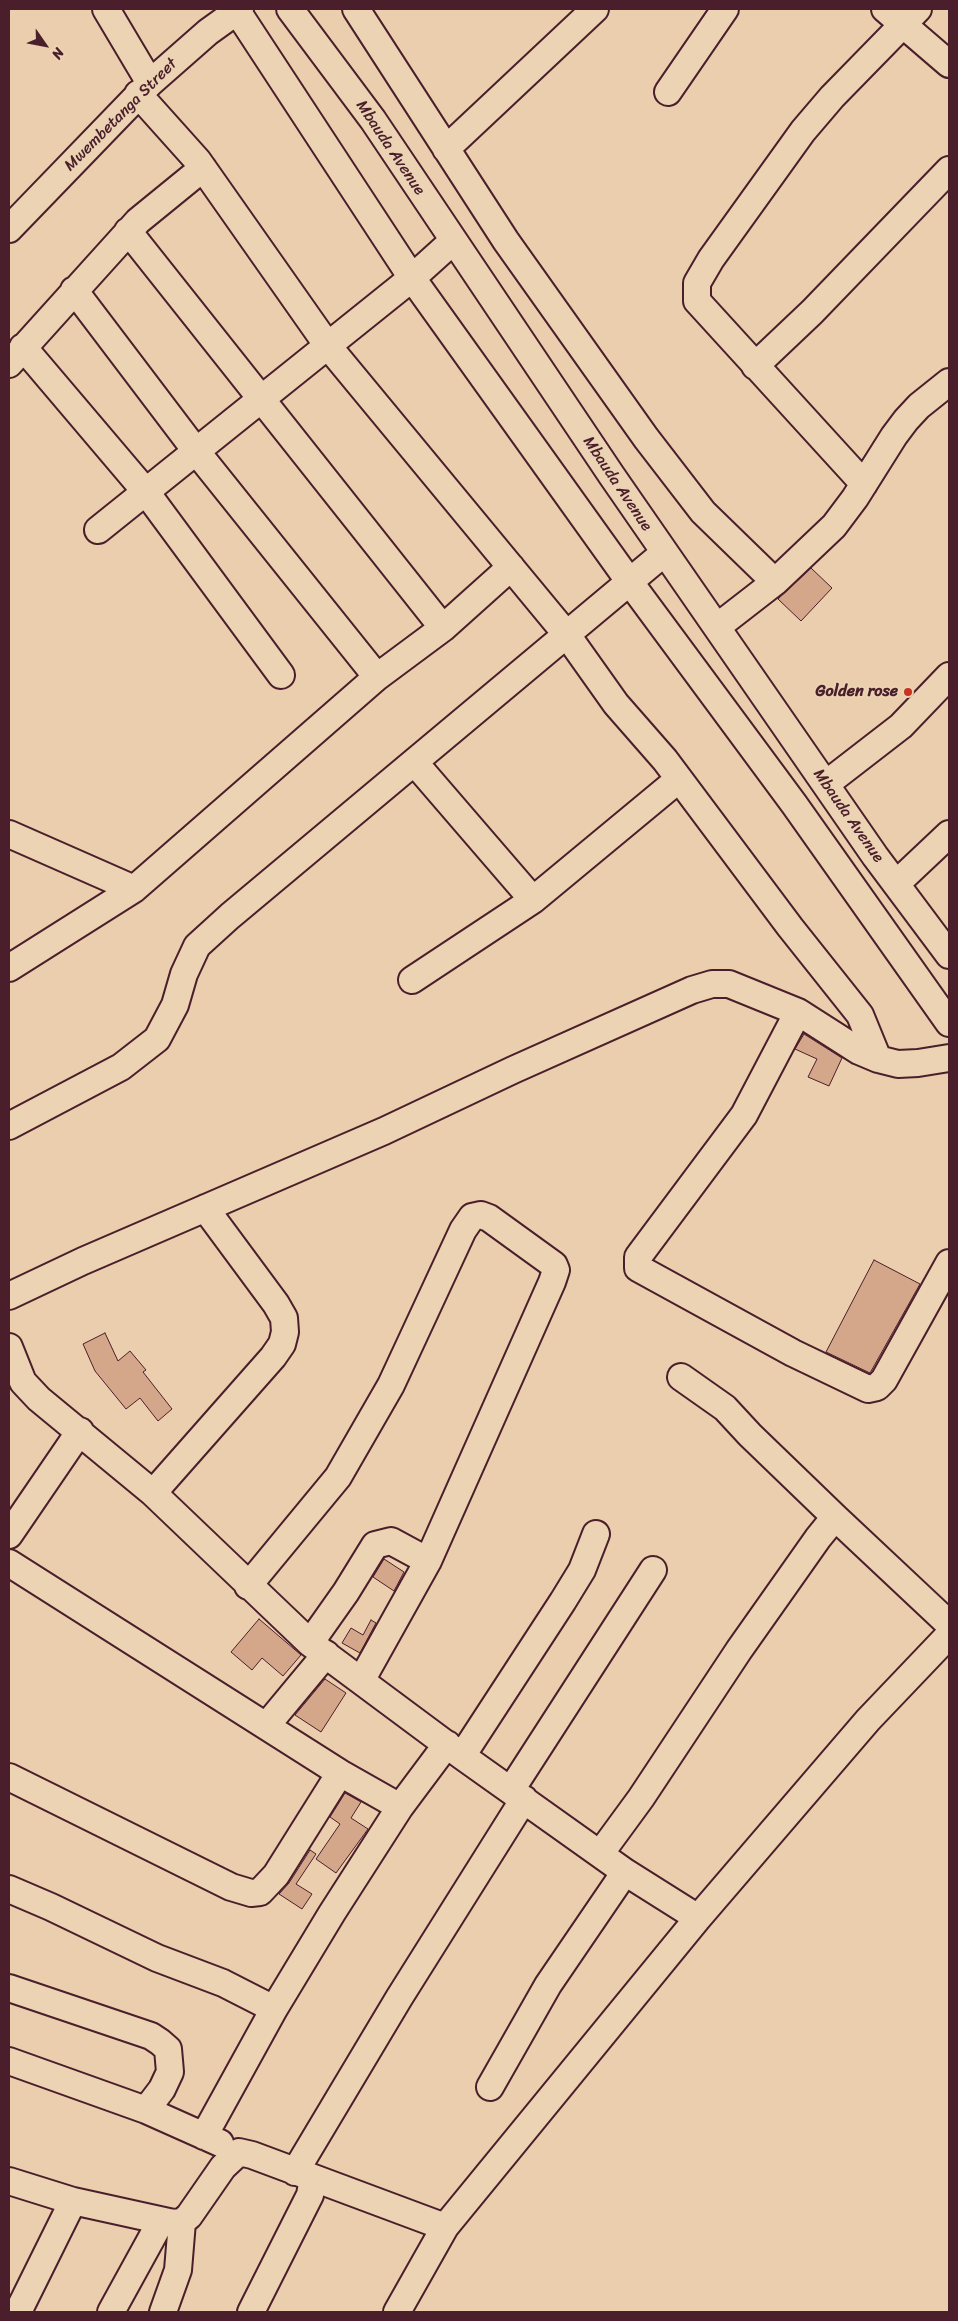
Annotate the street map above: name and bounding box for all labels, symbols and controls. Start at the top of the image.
north arrow [20,20,70,70]
text: N [45,43,71,64]
street label: Mwembetanga Street [61,55,181,175]
street label: Mbauda Avenue [351,97,429,199]
street label: Mbauda Avenue [578,433,656,535]
place label: Golden rose [816,682,898,702]
marker: Golden rose [902,686,914,698]
street label: Mbauda Avenue [809,765,887,867]

